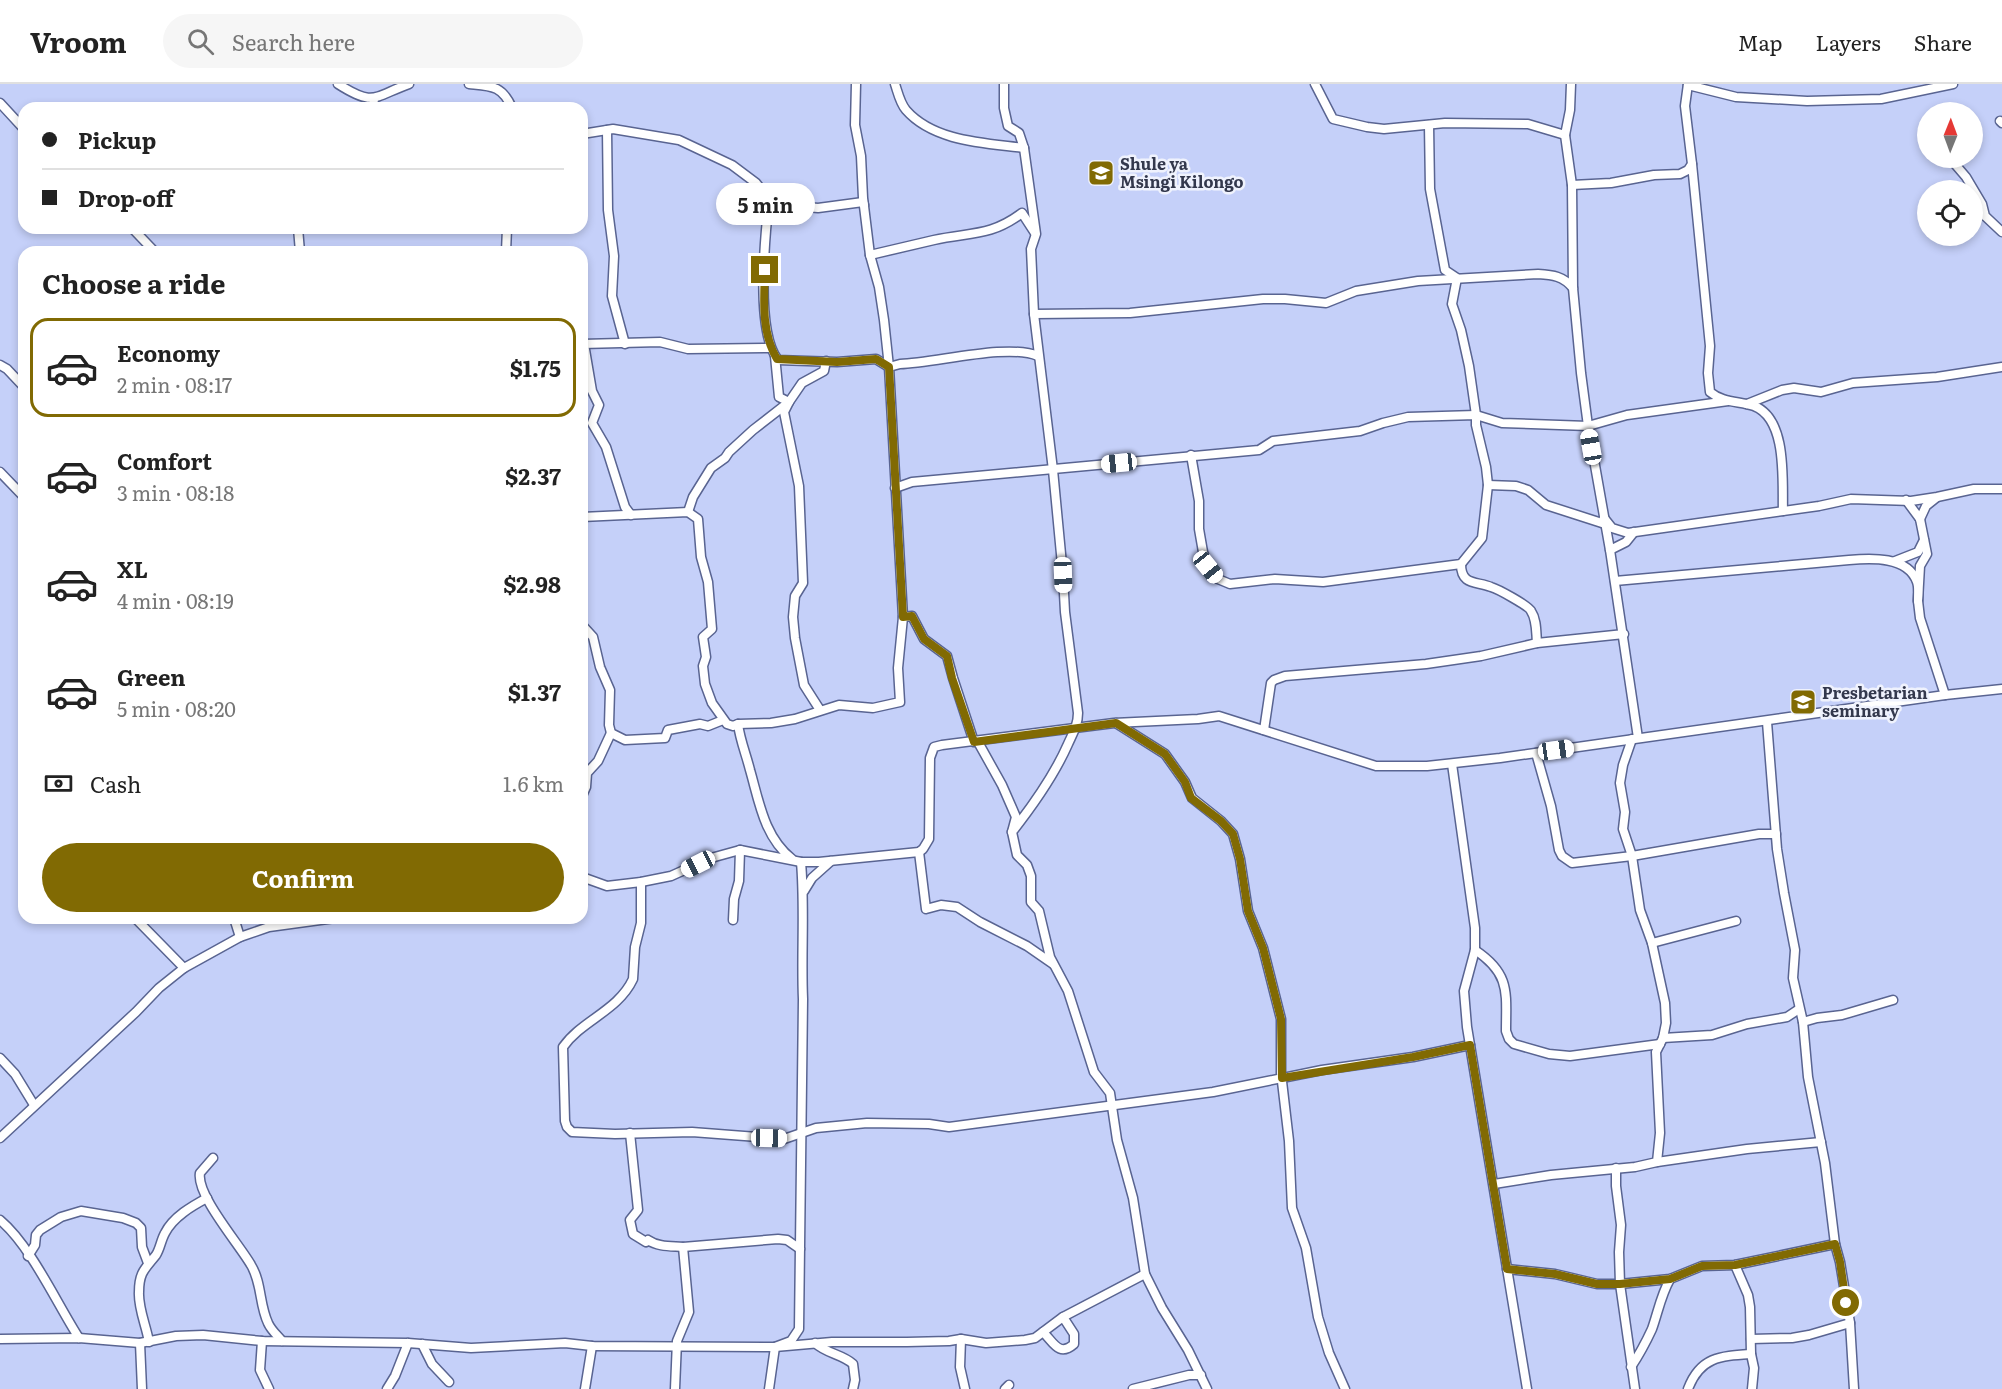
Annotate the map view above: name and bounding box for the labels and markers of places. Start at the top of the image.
place label: Shule ya Msingi Kilongo [1120,151,1244,193]
school or university icon: Shule ya Msingi Kilongo [1086,158,1116,188]
place label: Presbetarian seminary [1822,680,1928,722]
school or university icon: Presbetarian seminary [1788,687,1818,717]

